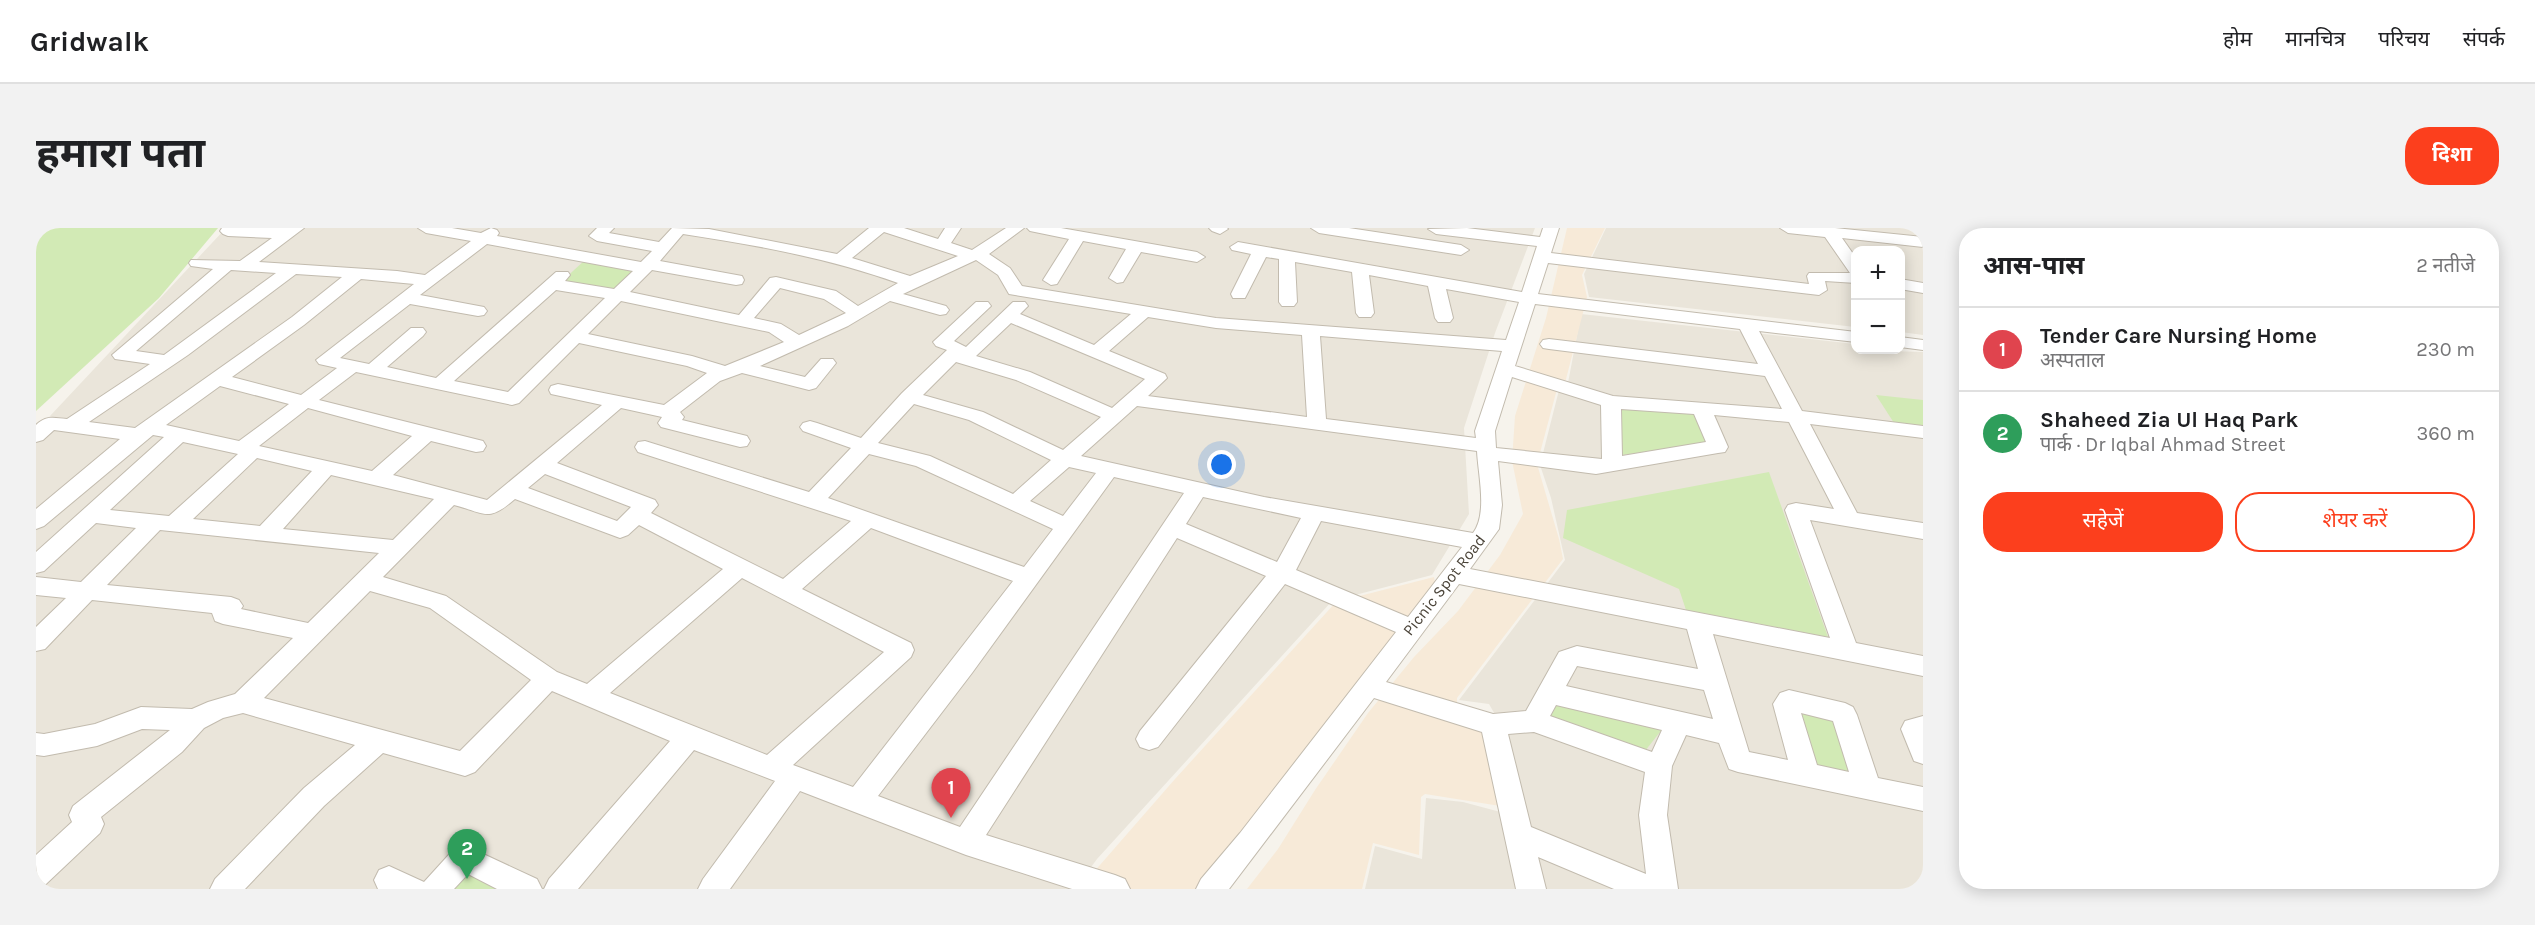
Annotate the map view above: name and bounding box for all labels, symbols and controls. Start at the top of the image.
text: Gridwalk [30,25,149,58]
text: होम [2223,27,2252,51]
text: मानचित्र [2285,27,2345,51]
text: परिचय [2378,27,2430,51]
text: संपर्क [2463,27,2505,51]
button: दिशा [2405,127,2499,185]
text: हमारा पता [36,128,205,178]
map controls [1851,246,1905,354]
button: + [1851,246,1905,300]
text: आस-पास [1983,250,2085,281]
text: 2 नतीजे [2416,254,2475,277]
button: − [1851,300,1905,354]
text: Tender Care Nursing Home [2040,323,2317,349]
text: 1 [1999,338,2006,361]
text: 230 m [2416,338,2475,361]
text: अस्पताल [2040,349,2105,372]
text: Shaheed Zia Ul Haq Park [2040,407,2298,433]
text: 2 [1996,422,2009,445]
text: 360 m [2416,422,2475,445]
text: पार्क · Dr Iqbal Ahmad Street [2040,433,2285,456]
your location [1207,450,1236,479]
button: सहेजें [1983,492,2223,552]
button: शेयर करें [2235,492,2475,552]
street label: Picnic Spot Road [1399,531,1489,639]
pin: 1 [932,768,970,818]
pin: 2 [448,830,486,879]

